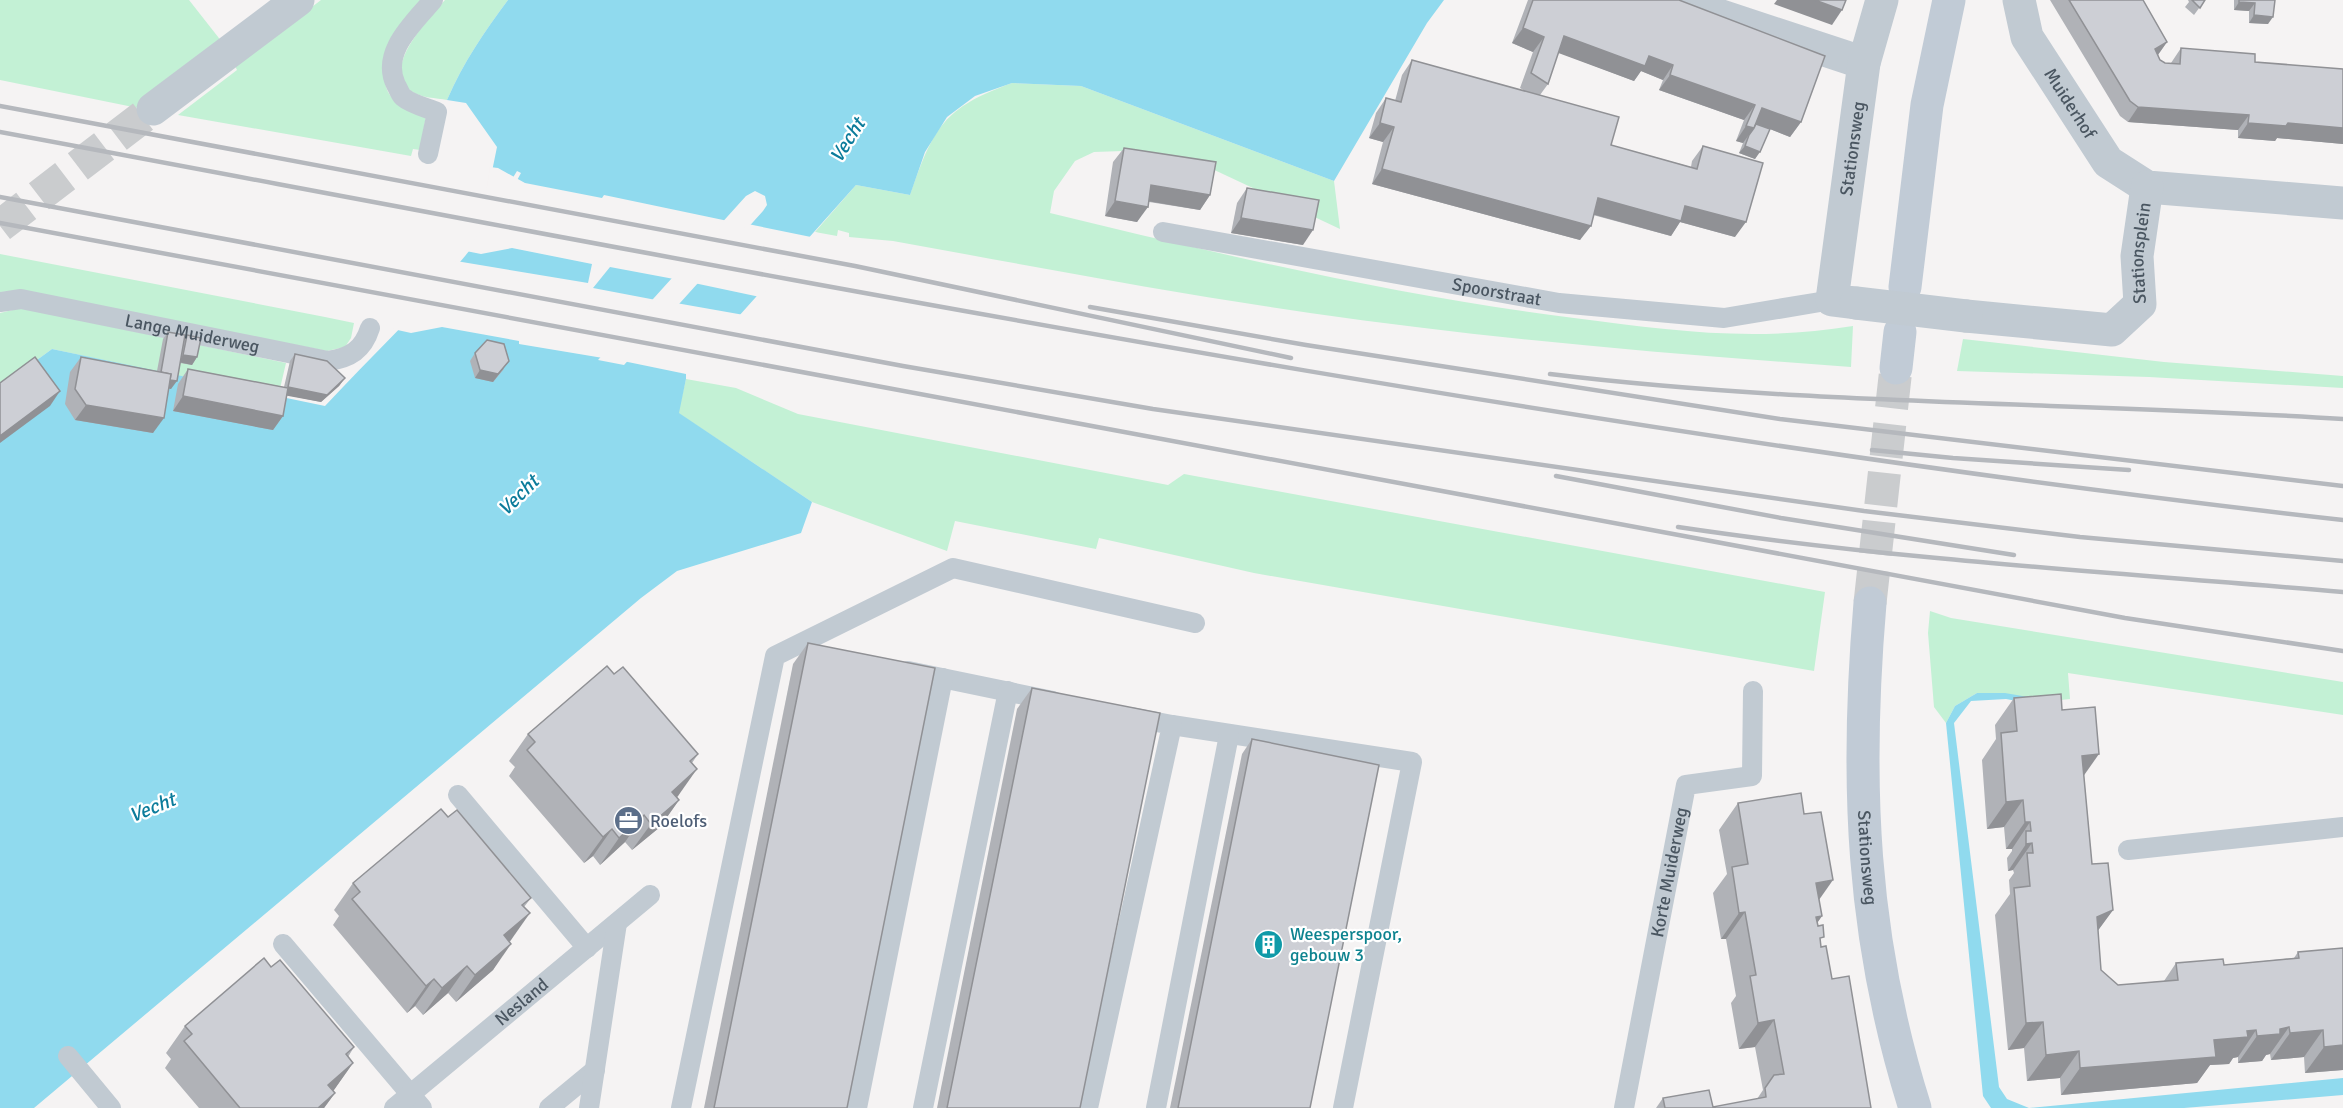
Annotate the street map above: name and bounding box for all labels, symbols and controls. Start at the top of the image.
street label: Muiderhof [2039,64,2101,144]
street label: Stationsweg [1835,100,1870,197]
water label: Vecht [824,112,872,167]
street label: Stationsplein [2126,201,2156,305]
street label: Spoorstraat [1450,273,1543,311]
street label: Lange Muiderweg [123,309,262,358]
water label: Vecht [493,468,546,521]
water label: Vecht [125,786,181,828]
office icon: Roelofs [613,805,645,837]
street label: Korte Muiderweg [1646,805,1692,939]
place label: Roelofs [650,810,707,832]
street label: Stationsweg [1853,810,1882,906]
place label: Weesperspoor, gebouw 3 [1290,923,1402,966]
building icon: Weesperspoor, gebouw 3 [1253,928,1285,960]
street label: Nesland [490,973,553,1030]

